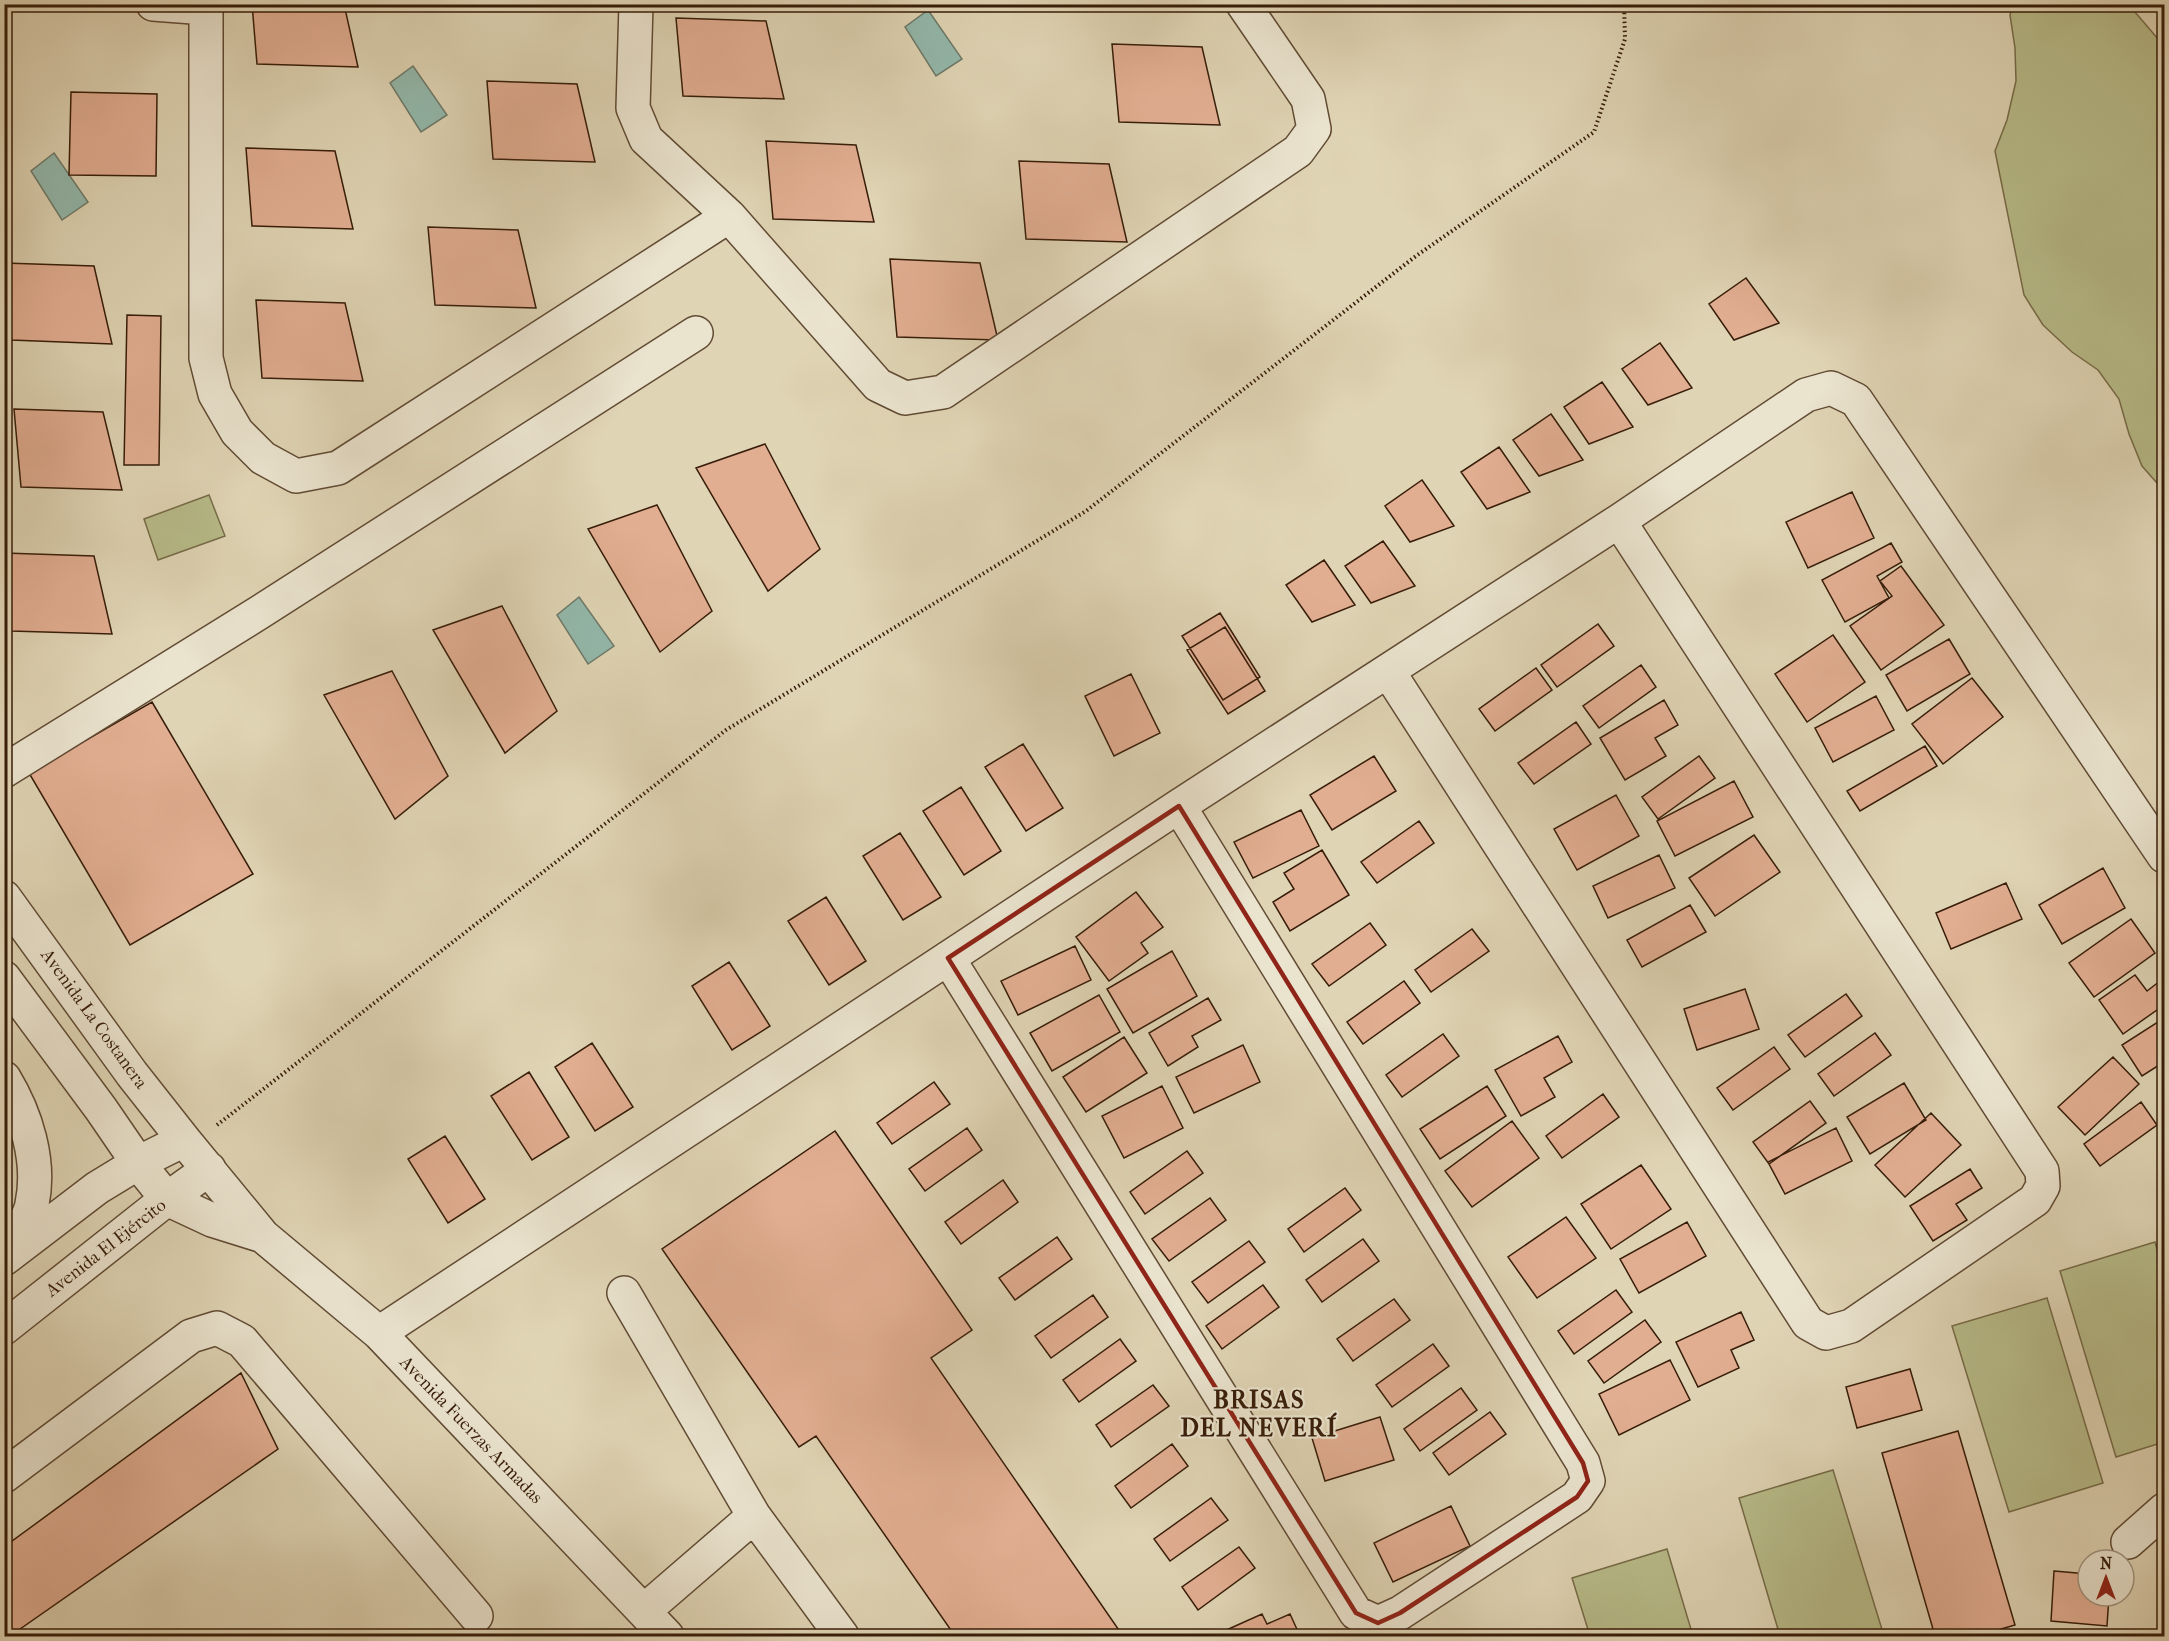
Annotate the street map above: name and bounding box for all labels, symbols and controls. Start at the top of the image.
street label: Avenida La Costanera [36,944,152,1093]
street label: Avenida El Ejército [41,1194,170,1302]
street label: Avenida Fuerzas Armadas [394,1351,547,1508]
district label: BRISAS DEL NEVERÍ [1180,1386,1338,1442]
north arrow [2076,1548,2136,1608]
text: N [2100,1554,2113,1573]

